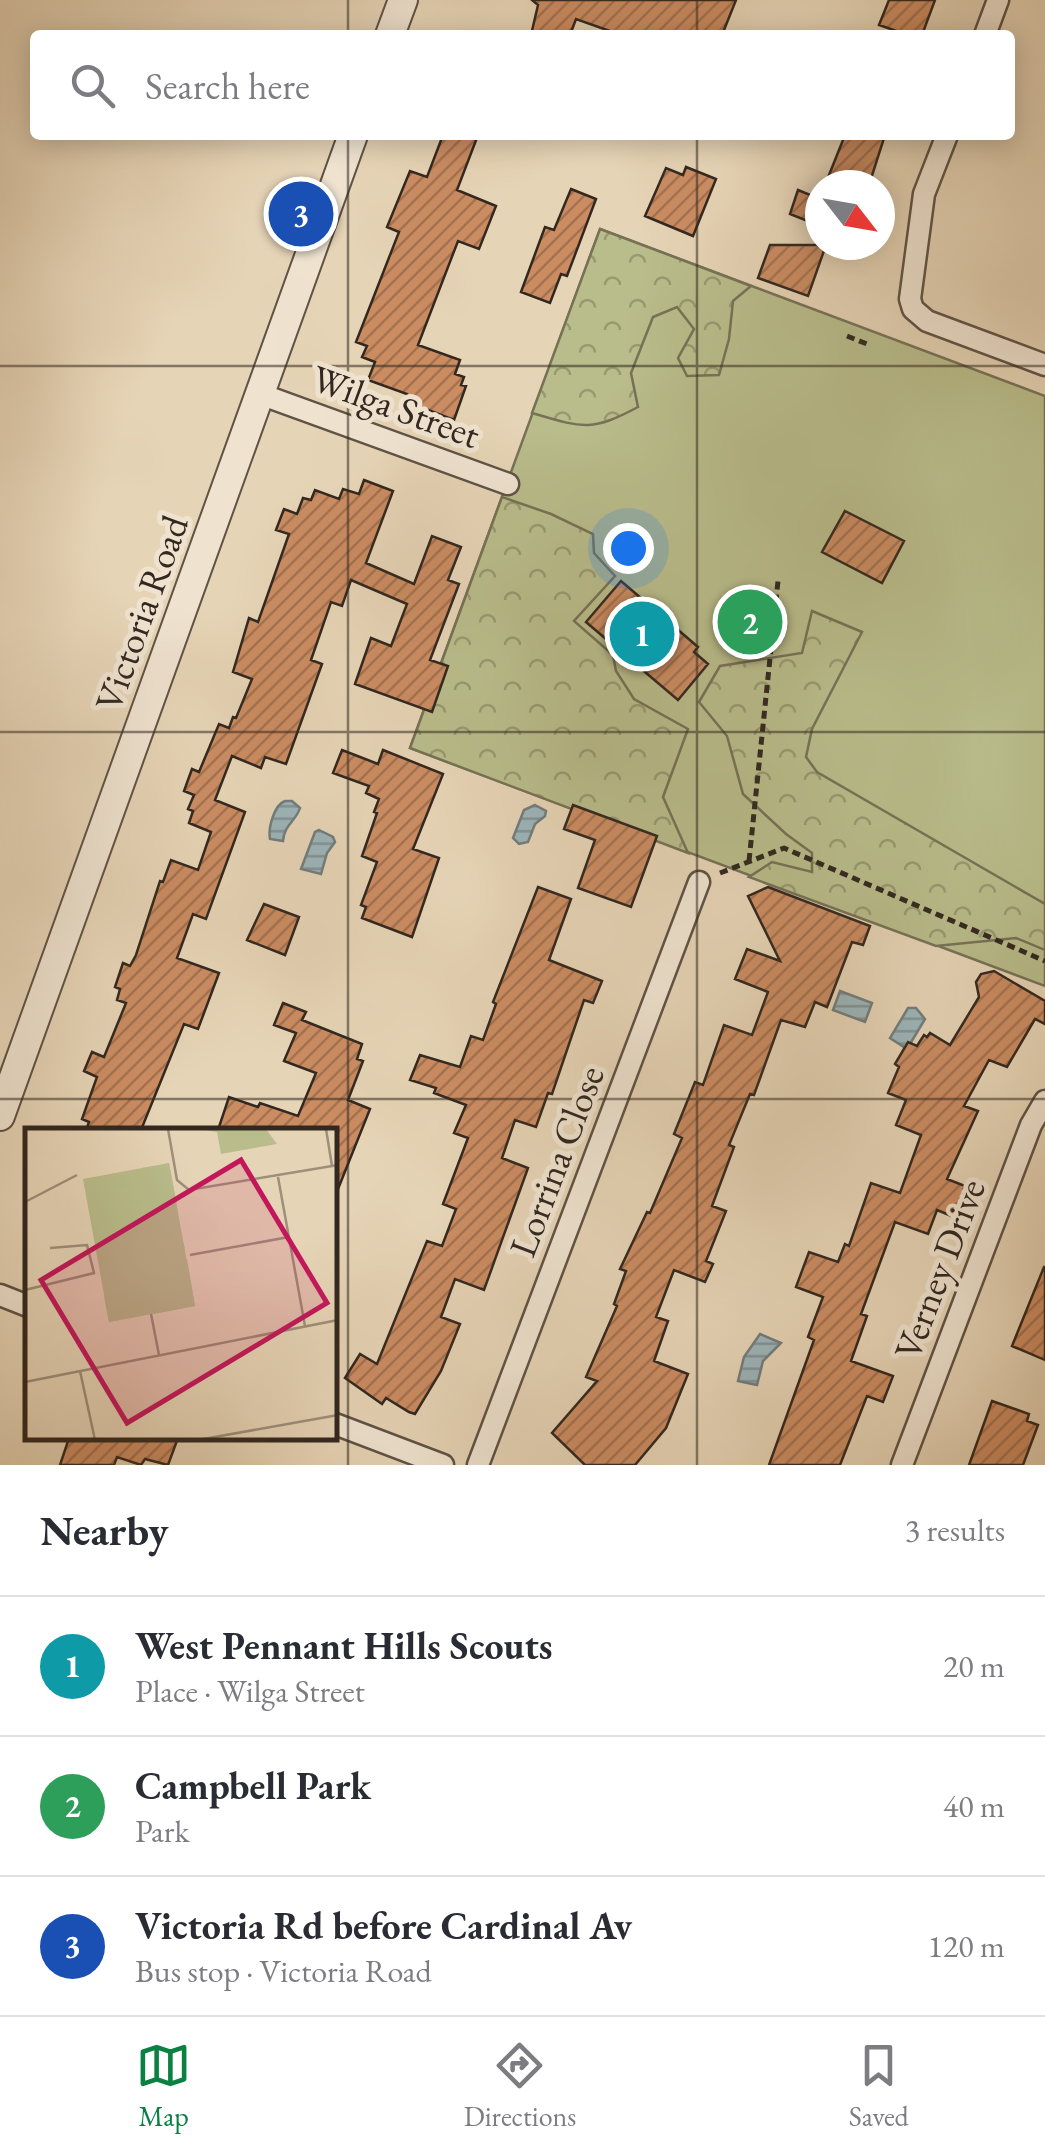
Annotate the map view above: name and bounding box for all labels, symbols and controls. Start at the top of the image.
search box [30,30,1015,140]
icon: search [65,58,120,113]
text: Search here [145,61,310,110]
north arrow [805,170,895,260]
pin: 3 [268,176,334,252]
street label: Wilga Street [305,353,487,459]
street label: Victoria Road [83,508,199,718]
your location [603,523,654,574]
pin: 2 [718,584,782,660]
pin: 1 [610,596,674,672]
street label: Lorrina Close [497,1059,615,1263]
inset map [25,1128,338,1440]
street label: Verney Drive [882,1172,996,1366]
text: Nearby [40,1503,169,1558]
text: 3 results [905,1509,1005,1551]
text: West Pennant Hills Scouts [135,1621,552,1670]
text: 1 [64,1645,81,1687]
text: 20 m [943,1645,1005,1687]
text: Place · Wilga Street [135,1670,365,1712]
text: Campbell Park [135,1761,371,1810]
text: 2 [64,1785,81,1827]
text: 40 m [943,1785,1005,1827]
text: Park [135,1810,190,1852]
text: Victoria Rd before Cardinal Av [135,1901,632,1950]
text: 3 [64,1925,81,1967]
text: 120 m [928,1925,1005,1967]
text: Bus stop · Victoria Road [135,1950,432,1992]
tab: Map [136,2038,191,2134]
tab: Directions [464,2038,576,2134]
tab: Saved [849,2038,909,2134]

